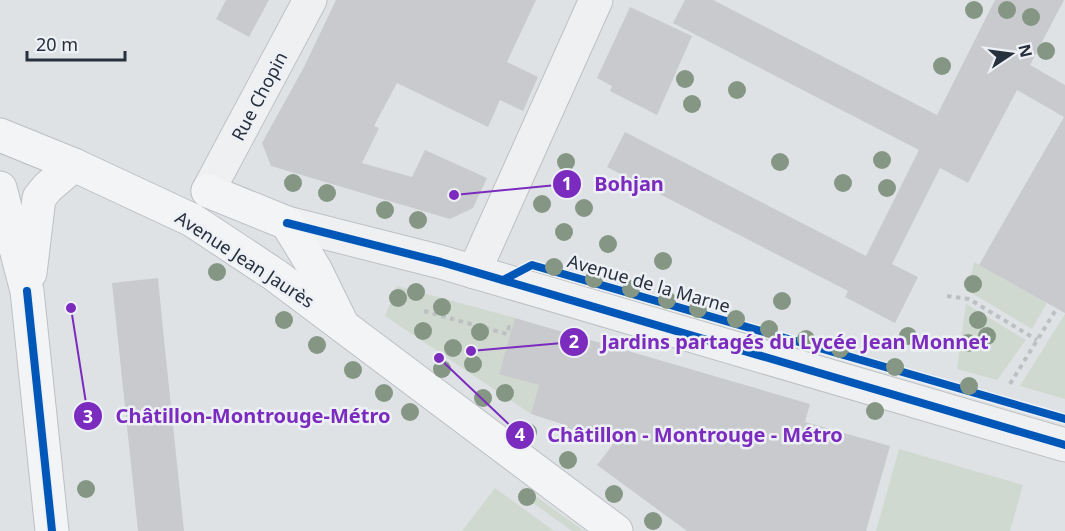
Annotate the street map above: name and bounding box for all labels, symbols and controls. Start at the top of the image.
scale bar [27,24,124,62]
north arrow [981,24,1041,84]
text: 20 m [36,32,78,56]
text: N [1013,42,1038,59]
street label: Rue Chopin [226,47,292,145]
callout: Bohjan [552,165,676,203]
text: Bohjan [594,170,664,197]
text: 1 [562,171,572,195]
street label: Avenue Jean Jaurès [171,205,319,313]
street label: Avenue de la Marne [565,248,733,318]
callout: Jardins partagés du Lycée Jean Monnet [559,323,1001,361]
text: Jardins partagés du Lycée Jean Monnet [599,328,989,355]
text: 2 [569,329,579,353]
callout: Châtillon-Montrouge-Métro [73,397,402,435]
text: Châtillon-Montrouge-Métro [116,402,390,429]
text: 3 [83,404,93,428]
callout: Châtillon - Montrouge - Métro [505,416,854,454]
text: Châtillon - Montrouge - Métro [547,421,843,448]
text: 4 [515,422,525,446]

